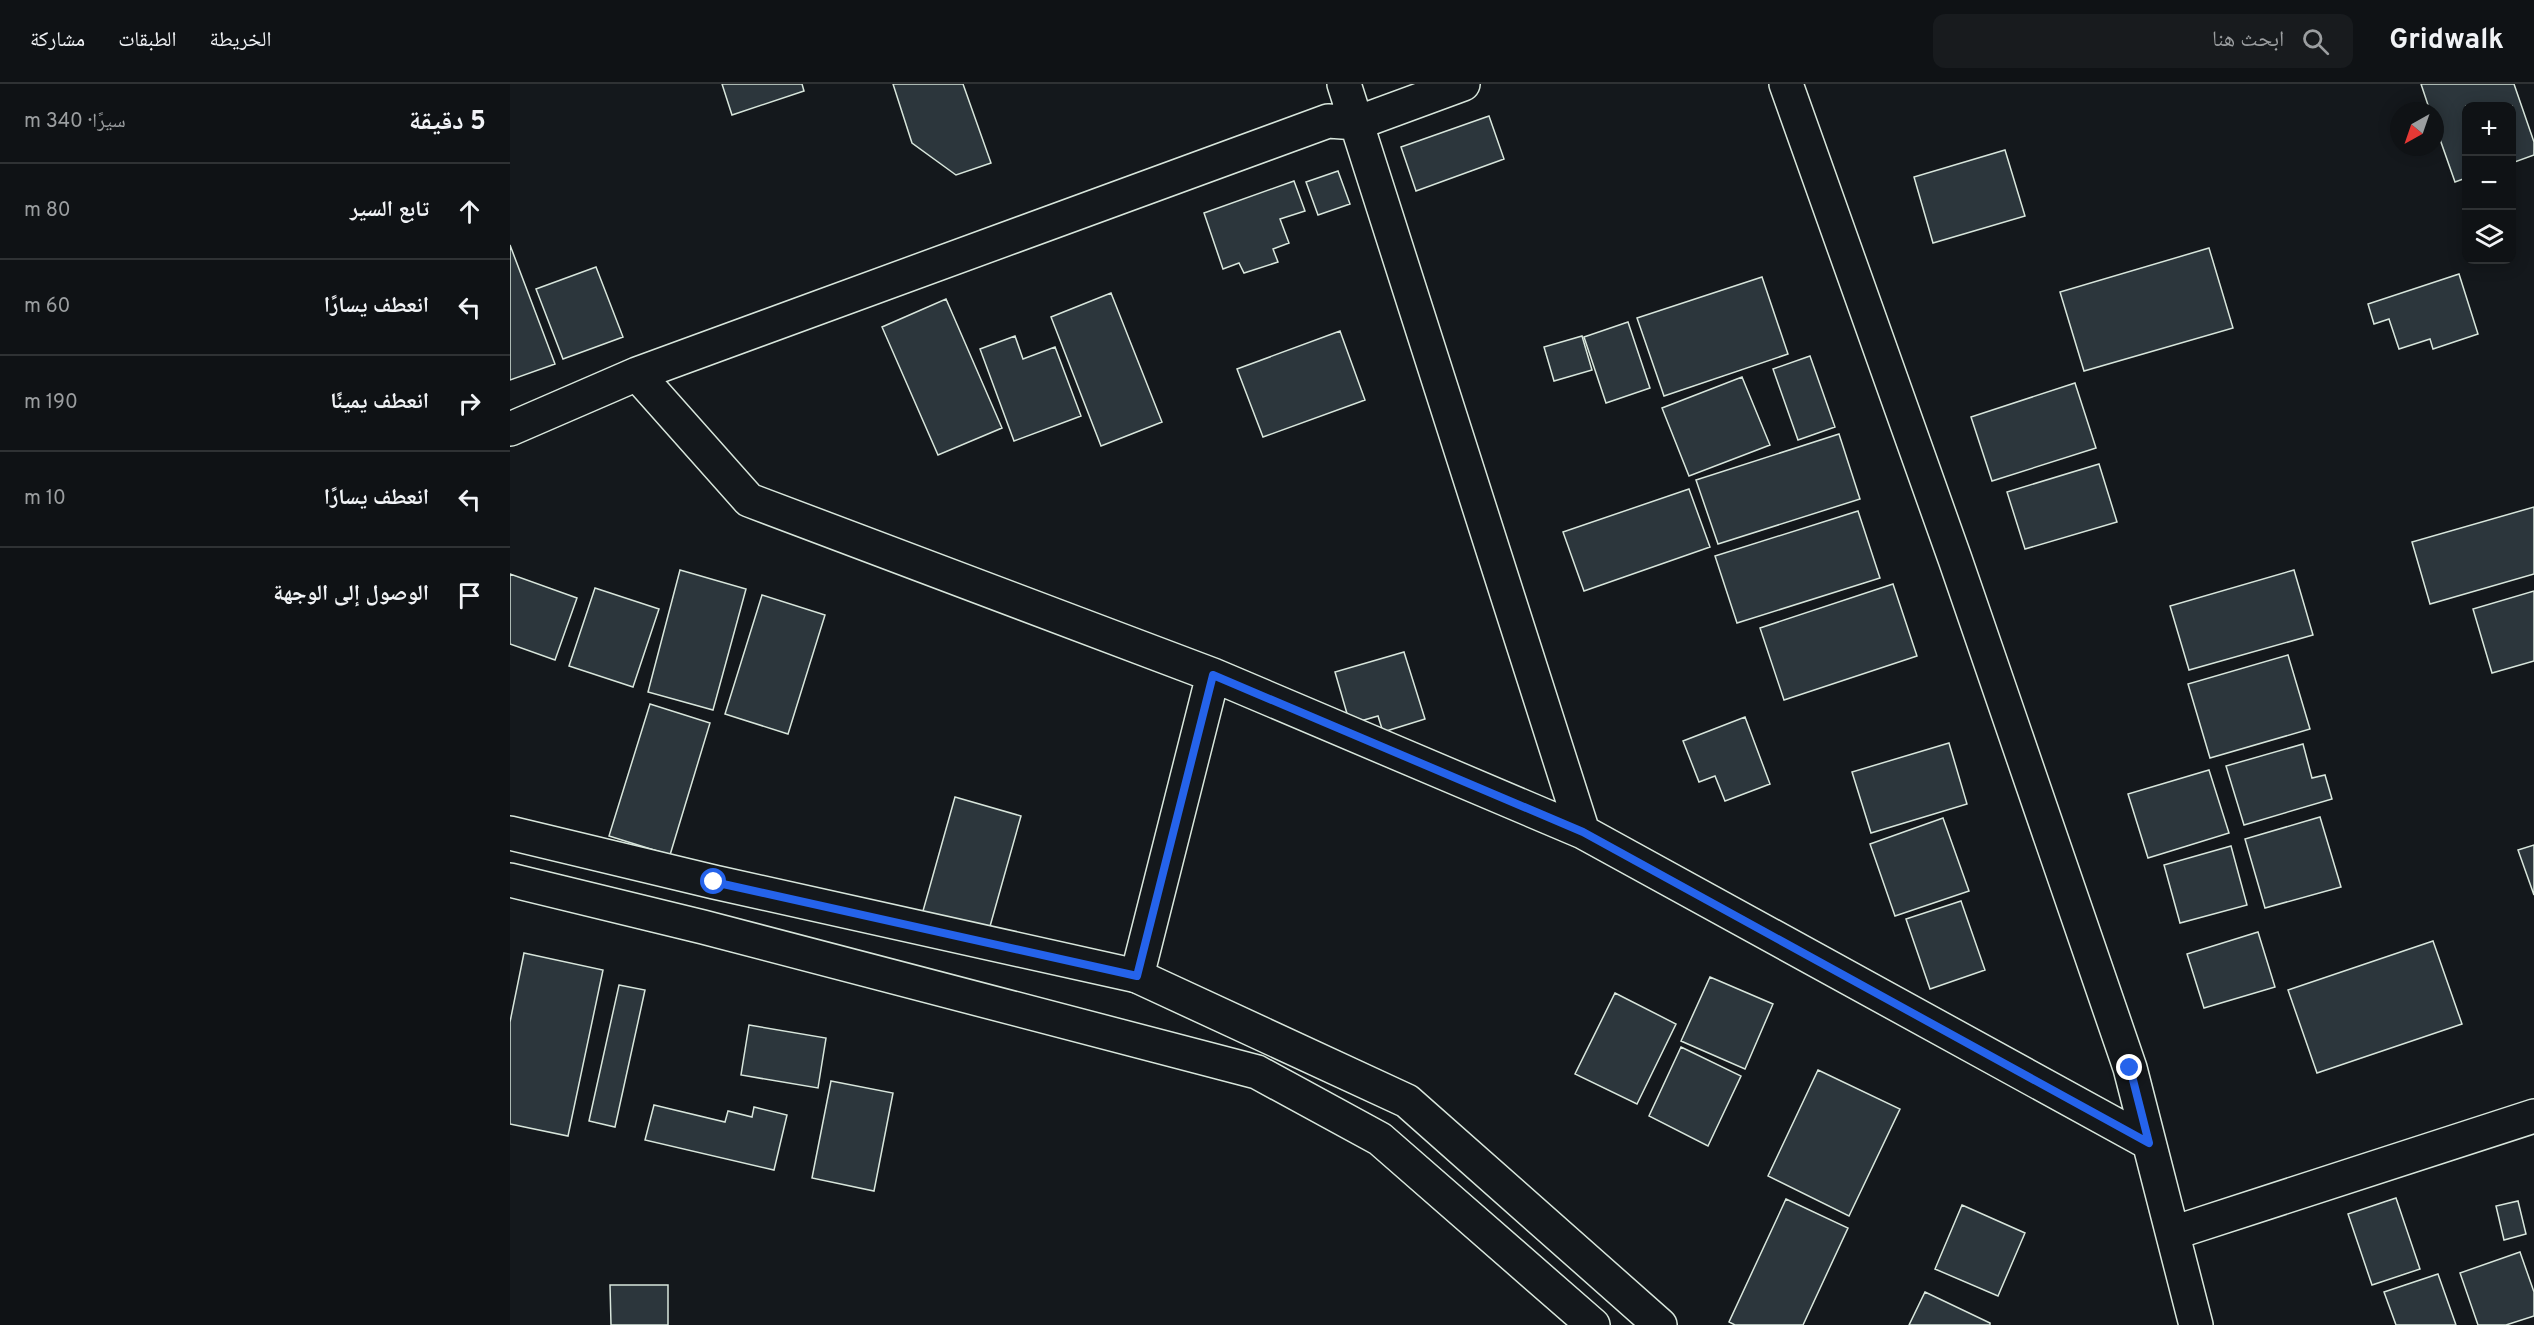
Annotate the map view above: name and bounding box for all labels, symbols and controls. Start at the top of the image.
search box [1933,14,2353,68]
text: Gridwalk [2389,23,2504,59]
icon: search [2299,25,2332,58]
text: مشاركة [30,27,85,54]
text: الطبقات [118,27,177,54]
text: الخريطة [210,27,271,54]
text: ابحث هنا [2212,27,2284,54]
north arrow [2390,102,2444,156]
map controls [2462,102,2516,264]
button: + [2462,102,2516,156]
text: 5 دقيقة [409,106,486,139]
text: سيرًا · 340 m [24,109,126,135]
button: − [2462,156,2516,210]
icon: ahead [453,195,486,228]
text: تابع السير [350,197,429,224]
text: 80 m [24,198,71,224]
button: layers [2462,210,2516,264]
icon: left [453,291,486,324]
text: انعطف يسارًا [324,293,429,320]
text: 60 m [24,294,70,320]
icon: right [453,387,486,420]
text: انعطف يمينًا [330,389,429,416]
text: 190 m [24,390,78,416]
icon: left [453,483,486,516]
text: انعطف يسارًا [324,485,429,512]
text: 10 m [24,486,66,512]
icon: arrive [453,579,486,612]
text: الوصول إلى الوجهة [273,581,429,608]
route start [700,868,726,894]
route end [2116,1054,2142,1080]

